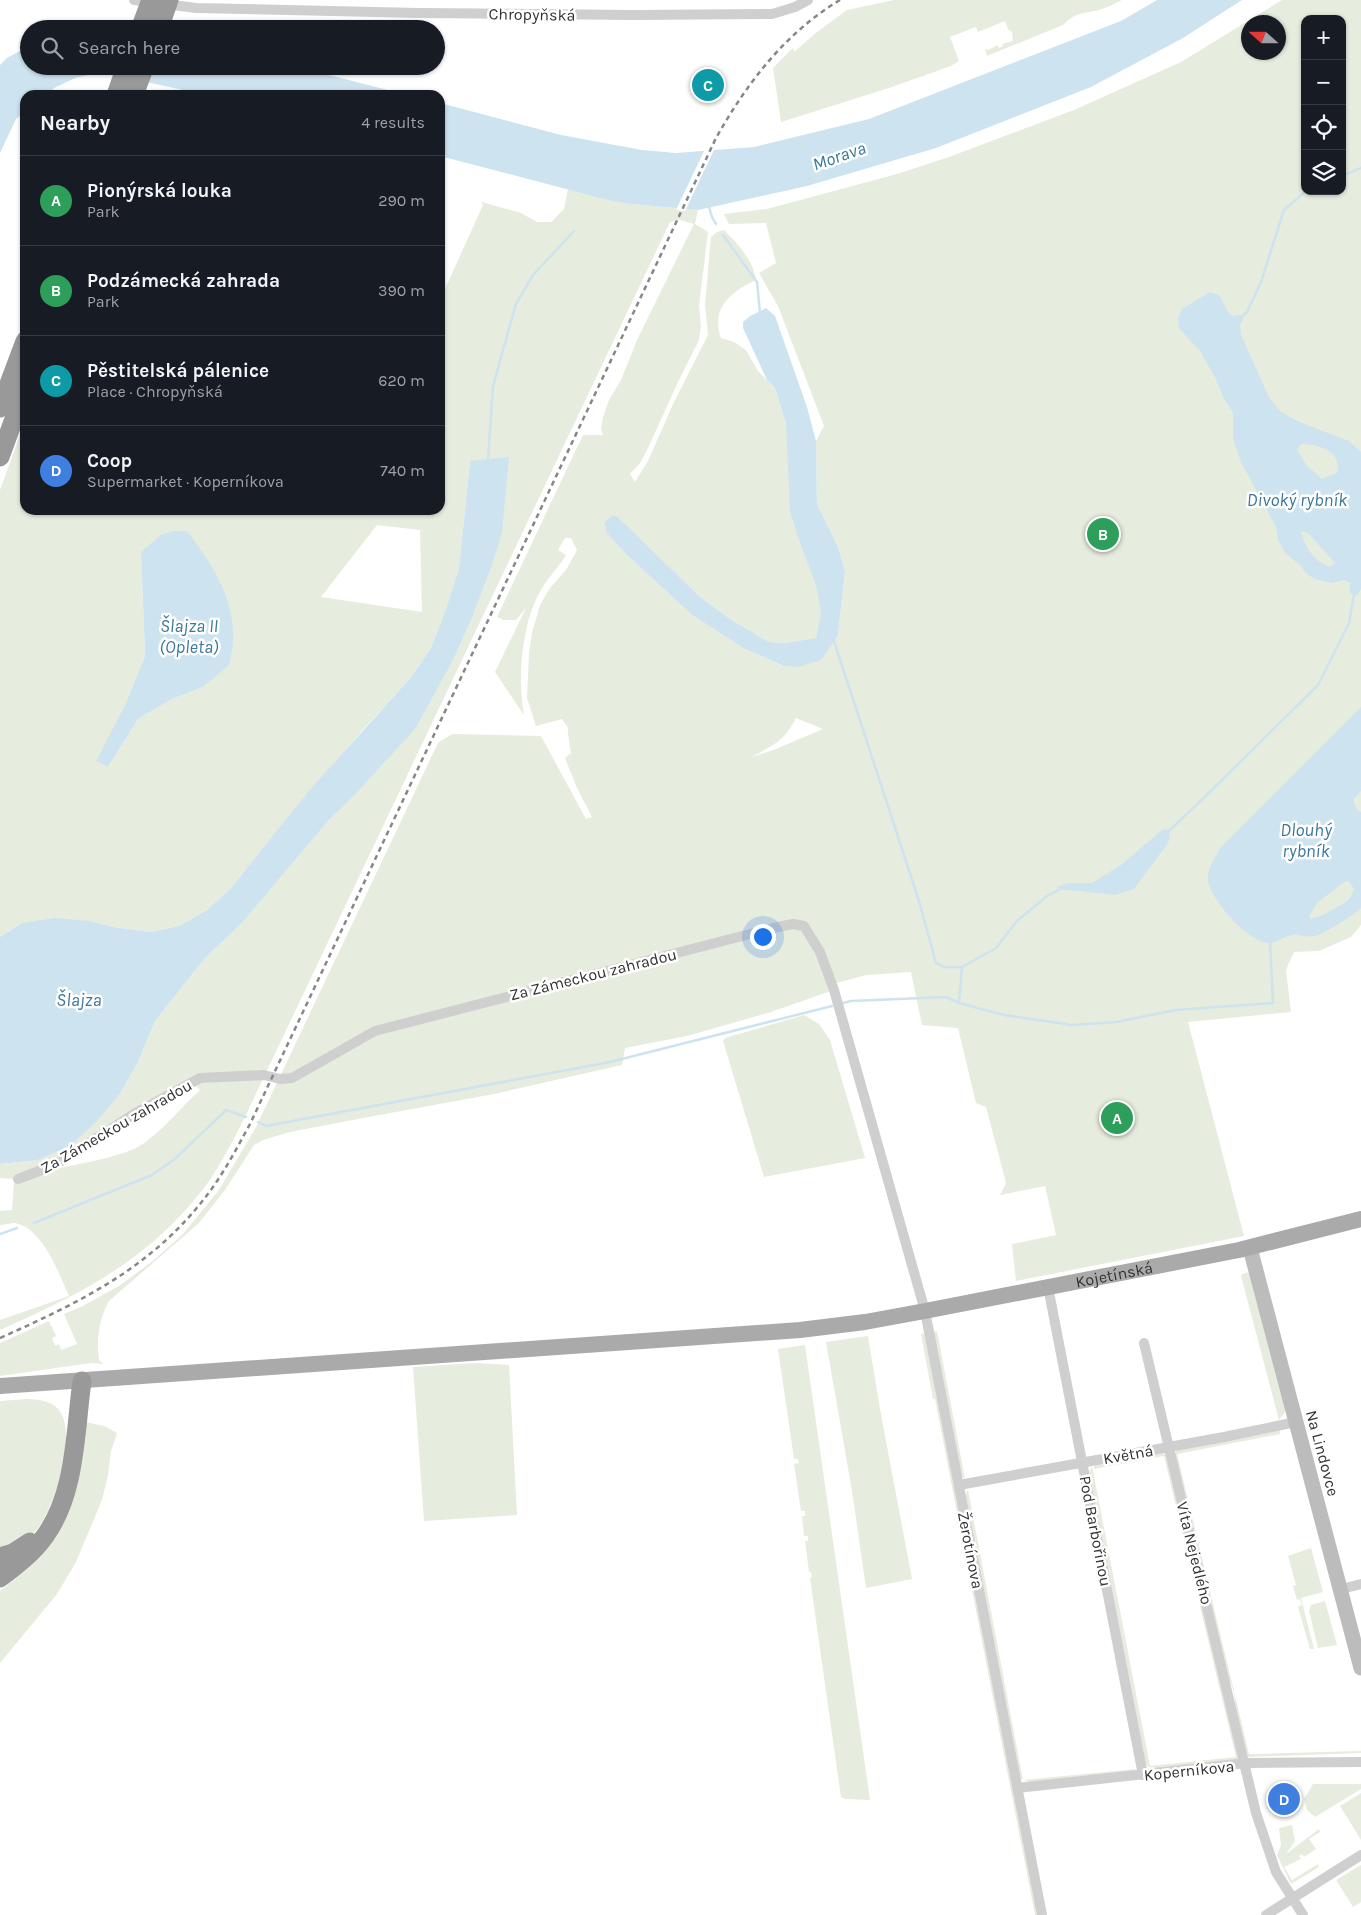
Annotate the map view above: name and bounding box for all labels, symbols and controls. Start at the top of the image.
street label: Chropyňská [488,4,575,25]
north arrow [1241,15,1286,60]
map controls [1301,15,1346,195]
button: + [1301,15,1346,60]
search box [20,20,445,75]
icon: search [38,34,66,62]
text: Search here [78,37,180,59]
button: − [1301,60,1346,105]
pin: C [692,66,724,104]
button: locate [1301,105,1346,150]
text: Nearby [40,111,110,135]
text: 4 results [361,113,425,132]
water label: Morava [809,137,869,175]
button: layers [1301,150,1346,195]
text: Pionýrská louka [87,180,232,202]
text: A [51,191,61,210]
text: 290 m [378,191,425,210]
text: Park [87,202,119,221]
text: Podzámecká zahrada [87,270,280,292]
text: B [51,281,61,300]
text: 390 m [378,281,425,300]
text: Park [87,292,119,311]
text: Pěstitelská pálenice [87,360,269,382]
text: C [51,371,61,390]
text: 620 m [378,371,425,390]
text: Place · Chropyňská [87,382,223,401]
text: Coop [87,450,132,472]
text: D [51,461,61,480]
text: 740 m [380,461,425,480]
text: Supermarket · Koperníkova [87,472,284,491]
water label: Divoký rybník [1247,489,1348,511]
pin: B [1087,515,1119,553]
water label: Šlajza II (Opleta) [159,615,219,658]
water label: Dlouhý rybník [1280,819,1333,862]
your location [750,924,776,950]
street label: Za Zámeckou zahradou [508,945,679,1004]
water label: Šlajza [56,989,102,1011]
street label: Za Zámeckou zahradou [37,1075,195,1178]
pin: A [1101,1099,1133,1137]
street label: Kojetínská [1074,1258,1154,1292]
street label: Na Lindovce [1302,1408,1343,1498]
street label: Květná [1102,1441,1155,1468]
street label: Pod Barbořinou [1075,1474,1116,1588]
street label: Víta Nejedlého [1173,1500,1216,1607]
street label: Žerotínova [954,1510,987,1590]
street label: Koperníkova [1143,1756,1235,1785]
pin: D [1268,1780,1300,1818]

